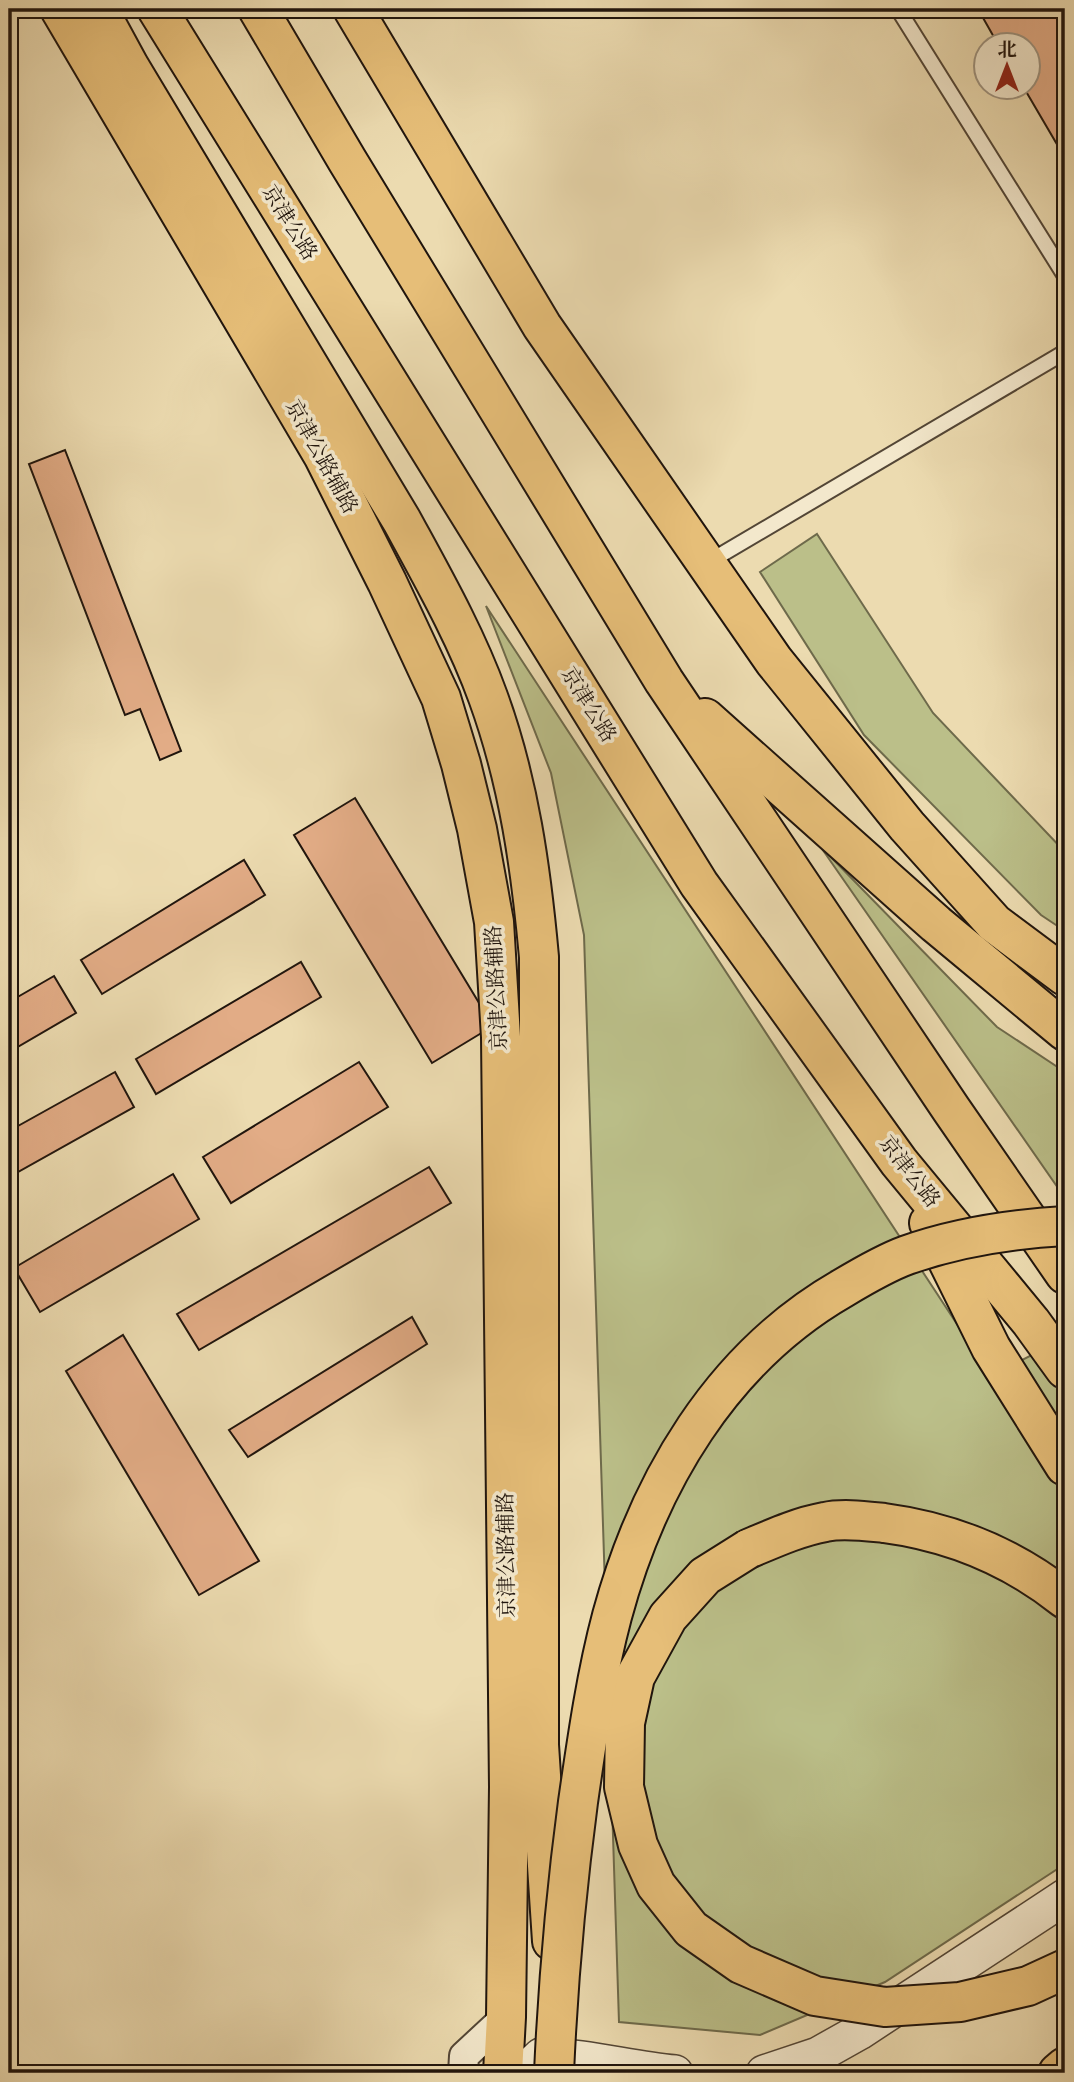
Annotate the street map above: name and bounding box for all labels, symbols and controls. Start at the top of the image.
north arrow [972,32,1042,102]
text: 北 [997,38,1017,62]
street label: 京津公路 [256,180,322,266]
street label: 京津公路辅路 [279,396,363,518]
street label: 京津公路 [555,662,621,748]
street label: 京津公路辅路 [481,924,513,1052]
street label: 京津公路 [873,1131,945,1213]
street label: 京津公路辅路 [493,1492,521,1618]

